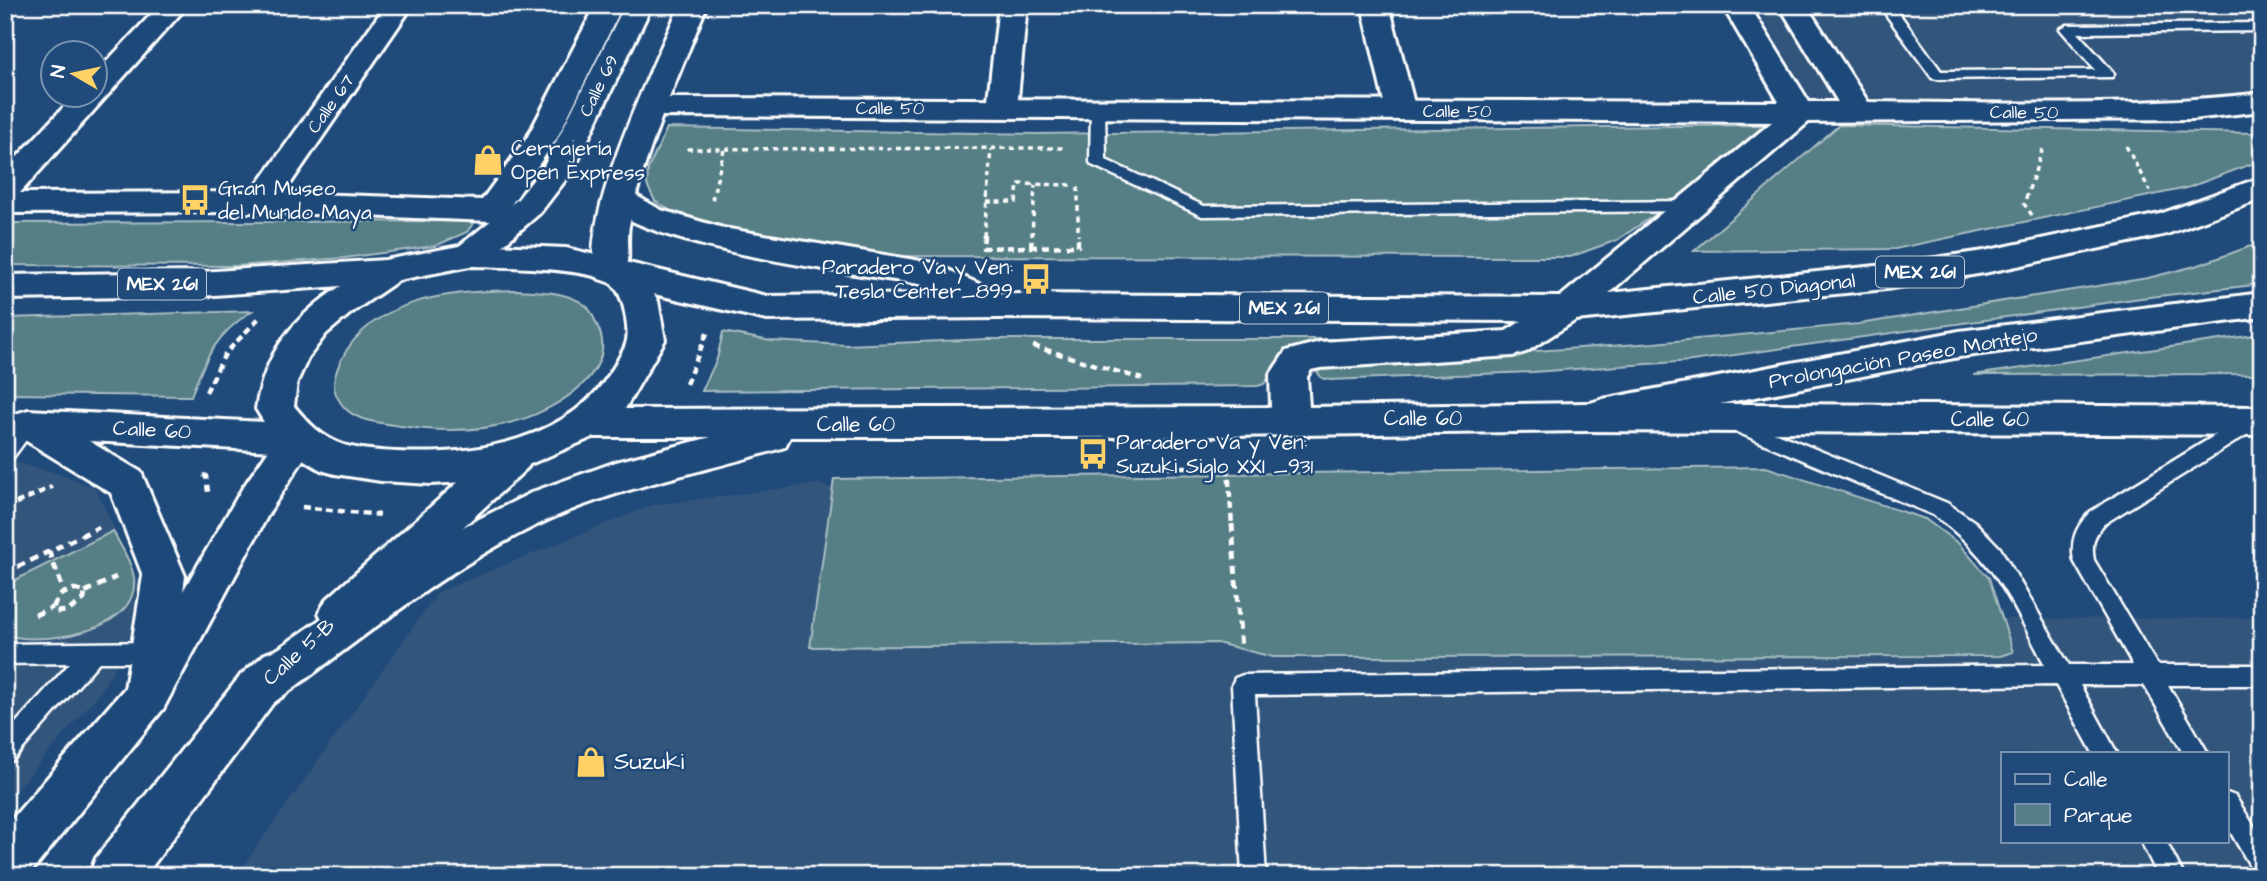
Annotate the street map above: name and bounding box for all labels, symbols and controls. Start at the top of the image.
north arrow [38,38,108,108]
street label: Calle 69 [573,51,625,121]
text: N [44,63,73,80]
street label: Calle 67 [302,69,360,139]
street label: Calle 50 [856,96,924,121]
street label: Calle 50 [1423,99,1491,124]
street label: Calle 50 [1990,100,2058,125]
place label: Cerrajería Open Express [511,134,645,188]
shop icon: Cerrajería Open Express [471,143,505,177]
place label: Gran Museo del Mundo Maya [218,174,372,229]
bus stop icon: Gran Museo del Mundo Maya [178,183,212,217]
place label: Paradero Va y Ven: Tesla Center_899 [822,253,1013,306]
road number: MEX 261 [1876,256,1964,288]
bus stop icon: Paradero Va y Ven: Tesla Center_899 [1019,262,1053,296]
street label: Calle 50 Diagonal [1691,266,1857,314]
road number: MEX 261 [118,268,206,300]
road number: MEX 261 [1240,292,1328,324]
street label: Prolongación Paseo Montejo [1766,320,2040,398]
street label: Calle 60 [1384,404,1462,433]
street label: Calle 60 [1951,405,2029,434]
street label: Calle 60 [817,410,895,439]
street label: Calle 60 [112,413,192,447]
place label: Paradero Va y Ven: Suzuki Siglo XXI _931 [1116,428,1314,483]
bus stop icon: Paradero Va y Ven: Suzuki Siglo XXI _931 [1076,437,1110,471]
street label: Calle 5-B [257,612,342,692]
shop icon: Suzuki [574,745,608,779]
place label: Suzuki [614,745,684,779]
legend [2001,752,2228,842]
text: Calle [2064,765,2108,794]
text: Parque [2064,801,2132,830]

